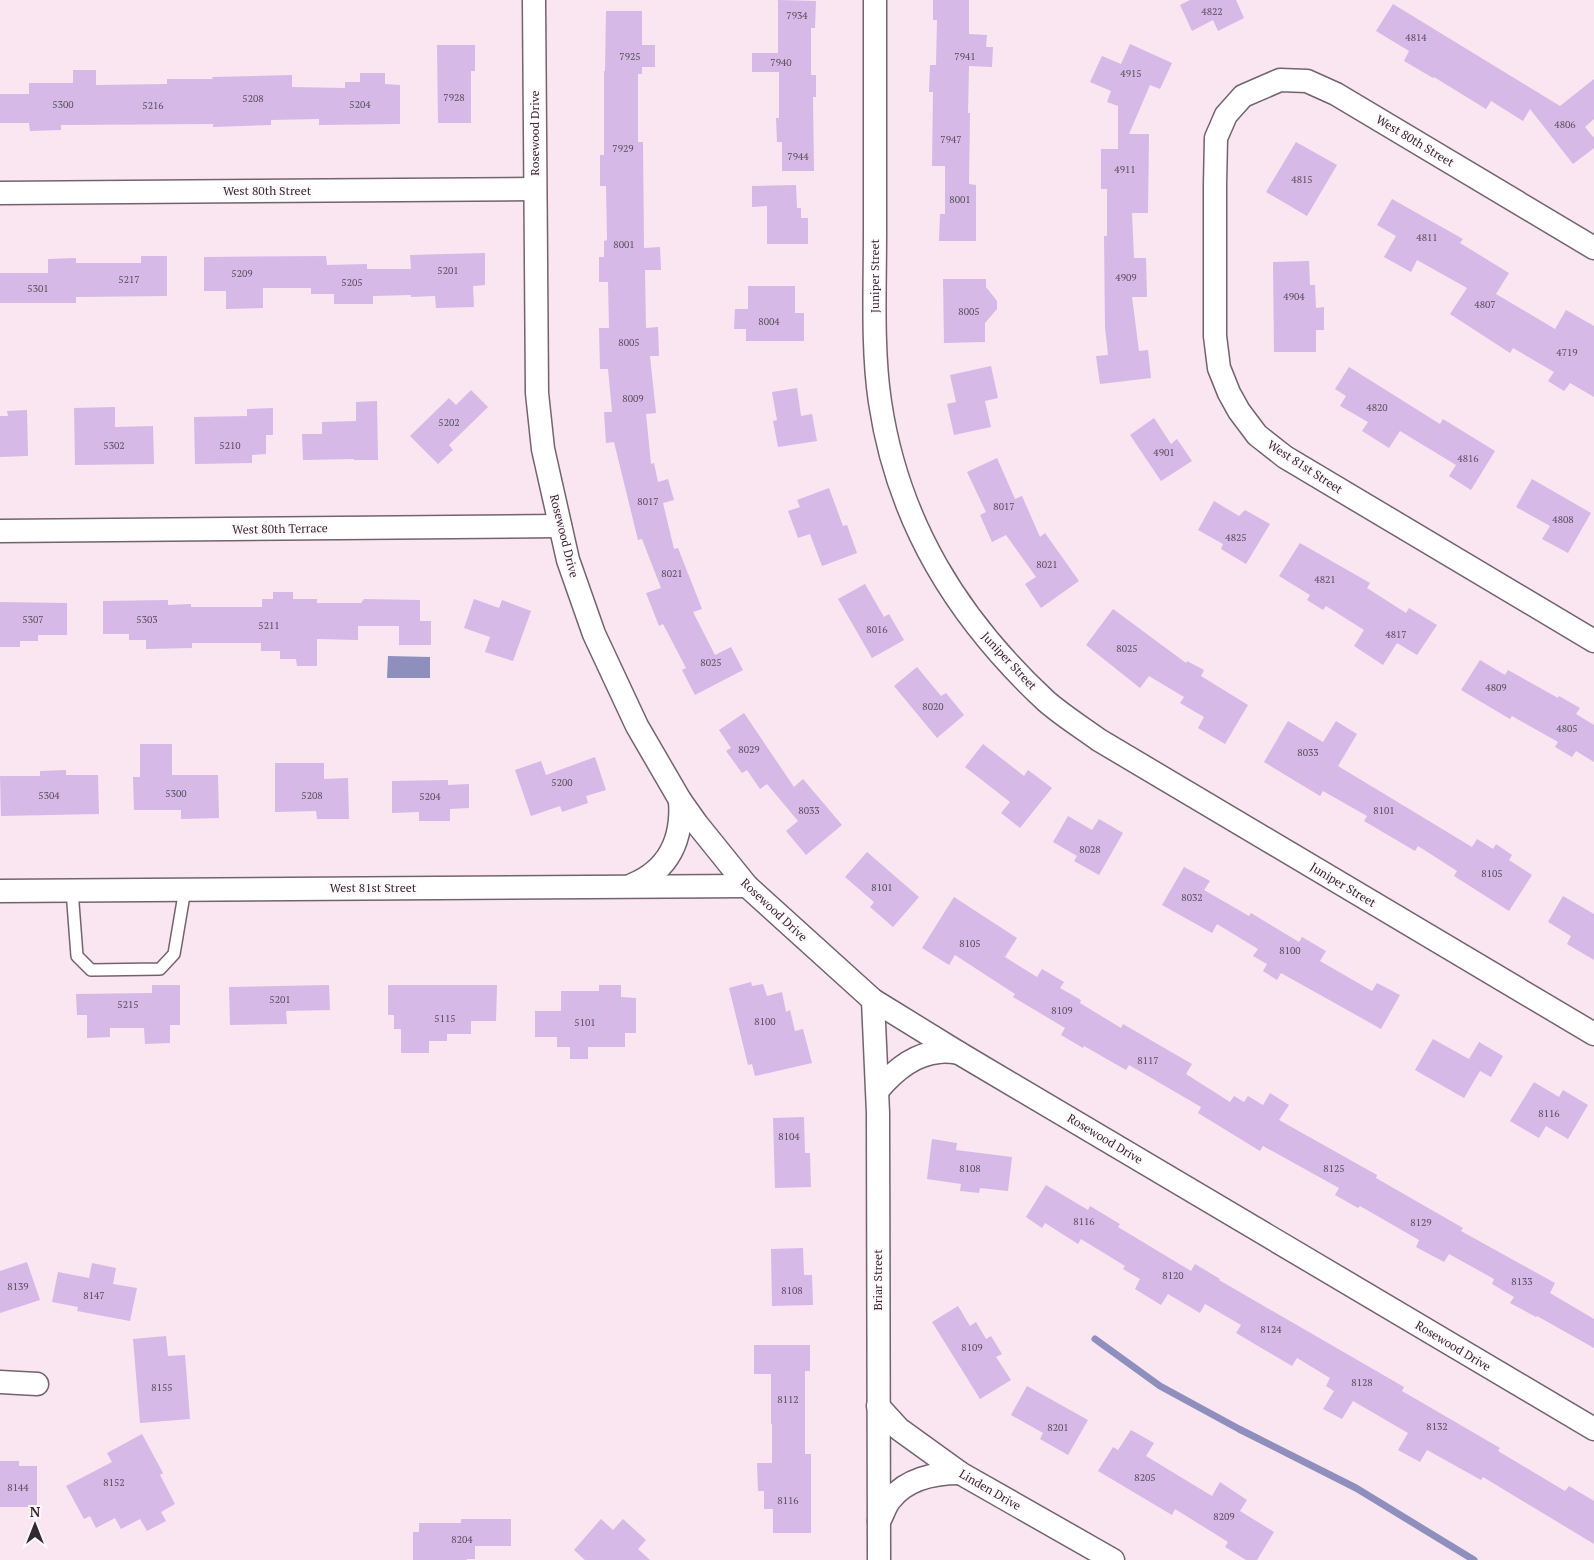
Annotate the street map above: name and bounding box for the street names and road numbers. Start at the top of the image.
street label: Rosewood Drive [527,90,542,176]
street label: West 80th Street [1374,111,1457,170]
street label: West 80th Street [223,183,312,198]
street label: Juniper Street [867,238,882,313]
street label: West 81st Street [1265,437,1346,497]
street label: Rosewood Drive [547,493,582,579]
street label: West 80th Terrace [232,520,328,537]
street label: Juniper Street [979,628,1040,693]
street label: Juniper Street [1308,859,1379,910]
street label: Rosewood Drive [738,875,811,944]
street label: West 81st Street [330,880,417,895]
street label: Rosewood Drive [1065,1110,1146,1167]
street label: Briar Street [870,1249,885,1311]
street label: Rosewood Drive [1413,1317,1494,1374]
street label: Linden Drive [957,1466,1024,1513]

